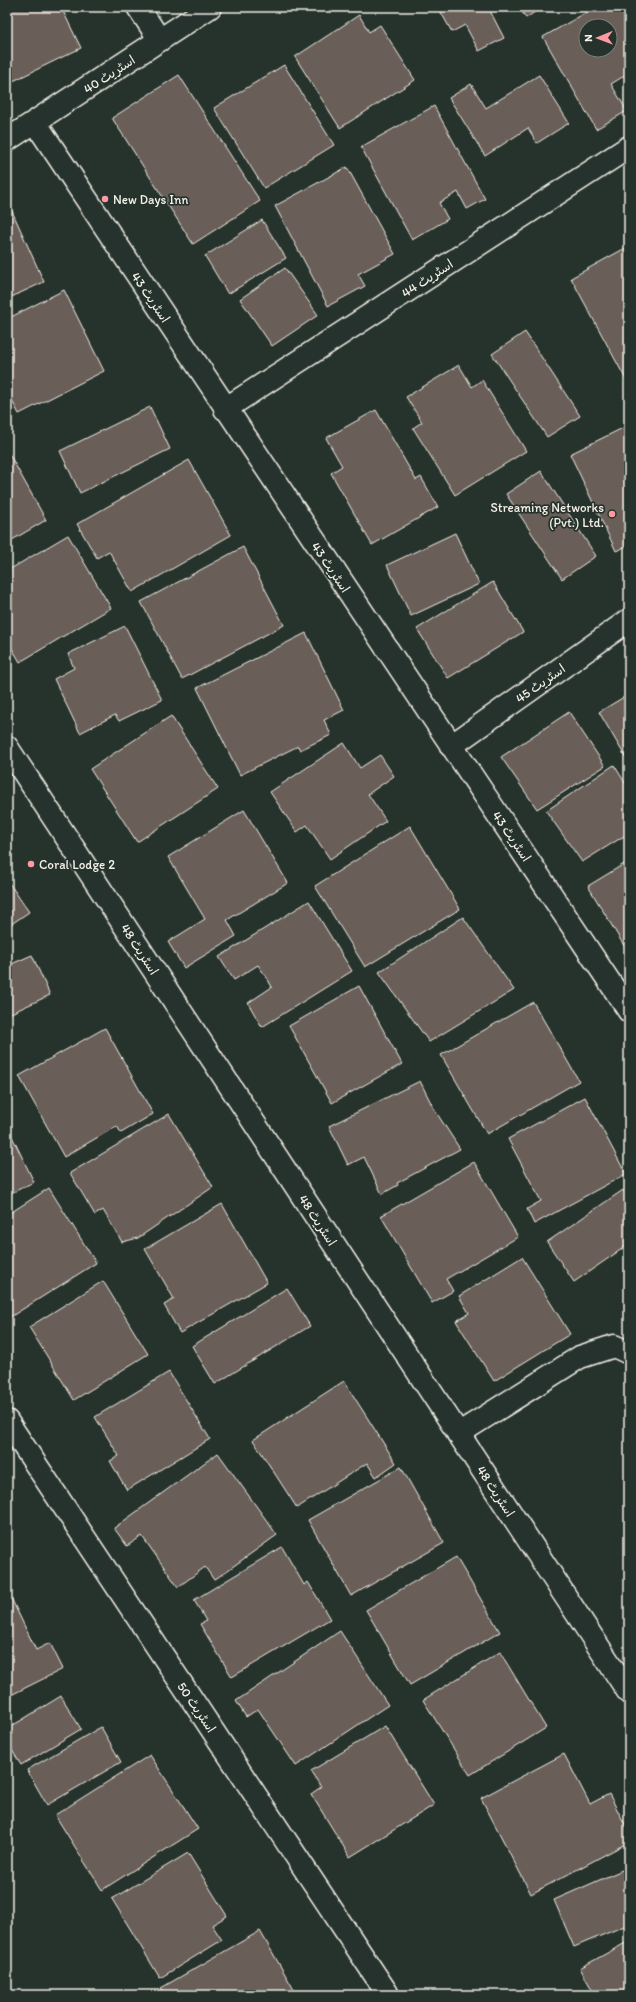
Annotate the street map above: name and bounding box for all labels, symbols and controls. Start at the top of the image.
north arrow [578,18,618,58]
text: N [582,34,595,42]
street label: اسٹریٹ 40 [81,52,138,97]
place label: New Days Inn [113,192,188,207]
marker: New Days Inn [100,194,110,204]
street label: اسٹریٹ 44 [399,256,456,301]
street label: اسٹریٹ 43 [127,269,173,326]
place label: Streaming Networks (Pvt.) Ltd. [490,500,604,530]
marker: Streaming Networks (Pvt.) Ltd. [607,509,617,519]
street label: اسٹریٹ 43 [307,539,353,596]
street label: اسٹریٹ 45 [513,661,569,707]
street label: اسٹریٹ 43 [488,808,534,865]
place label: Coral Lodge 2 [39,857,115,872]
marker: Coral Lodge 2 [26,859,36,869]
street label: اسٹریٹ 48 [117,921,162,978]
street label: اسٹریٹ 48 [295,1192,340,1249]
street label: اسٹریٹ 48 [473,1463,518,1520]
street label: اسٹریٹ 50 [173,1679,219,1736]

